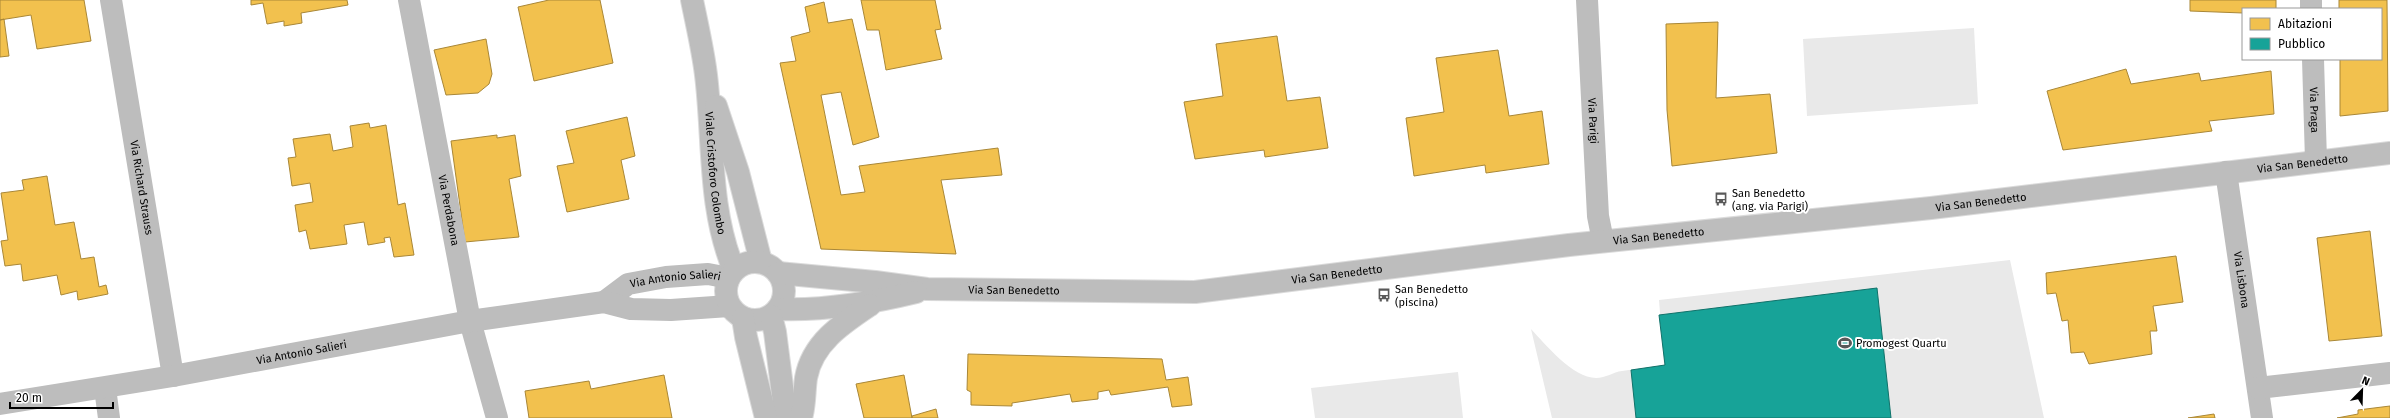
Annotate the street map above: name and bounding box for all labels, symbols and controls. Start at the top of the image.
legend [2242,8,2382,60]
text: Abitazioni [2278,17,2332,31]
text: Pubblico [2278,37,2325,51]
street label: Via Praga [2307,87,2322,133]
street label: Via Parigi [1585,97,1601,144]
street label: Viale Cristoforo Colombo [703,111,729,236]
street label: Via Richard Strauss [128,139,156,236]
street label: Via San Benedetto [2256,152,2349,175]
street label: Via Perdabona [436,174,462,247]
place label: San Benedetto (ang. via Parigi) [1732,187,1809,213]
street label: Via San Benedetto [1935,190,2027,214]
bus stop icon: San Benedetto (ang. via Parigi) [1713,191,1729,207]
street label: Via San Benedetto [1613,225,1705,247]
street label: Via Lisbona [2231,251,2252,309]
street label: Via San Benedetto [1291,262,1383,286]
street label: Via Antonio Salieri [629,268,722,290]
street label: Via San Benedetto [968,283,1060,297]
place label: San Benedetto (piscina) [1395,283,1468,309]
bus stop icon: San Benedetto (piscina) [1376,287,1392,303]
sports icon: Promogest Quartu [1837,335,1853,351]
street label: Via Antonio Salieri [255,337,348,367]
place label: Promogest Quartu [1856,337,1947,350]
north arrow [2342,370,2382,410]
text: N [2360,374,2372,389]
scale bar [10,384,113,410]
text: 20 m [16,391,42,405]

